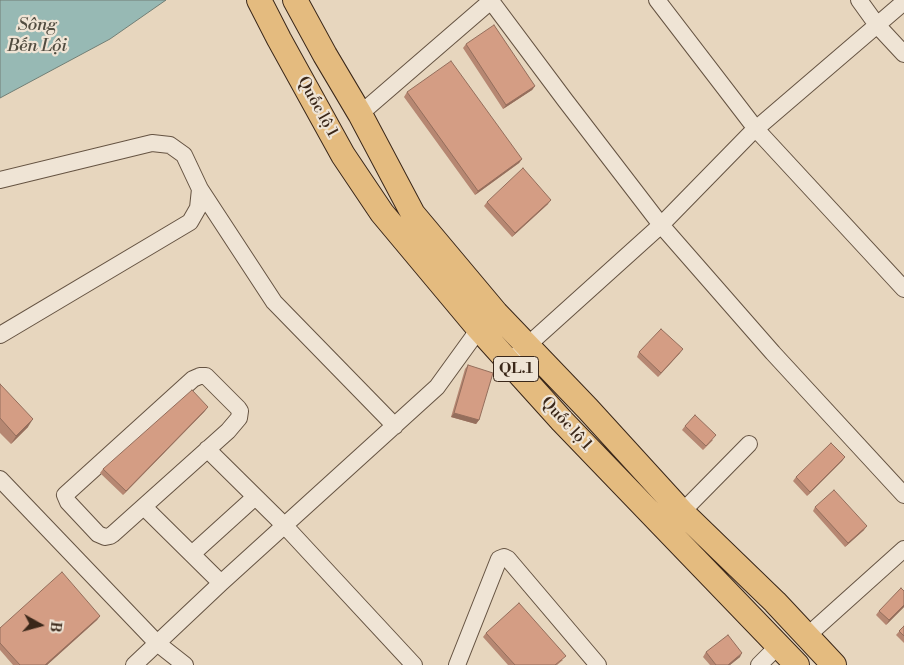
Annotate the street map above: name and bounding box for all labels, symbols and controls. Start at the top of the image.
water label: Sông Bến Lội [7,15,67,58]
street label: Quốc lộ 1 [293,74,341,140]
road number: QL.1 [494,356,538,382]
street label: Quốc lộ 1 [537,393,595,455]
north arrow [15,600,65,650]
text: B [45,621,64,633]

